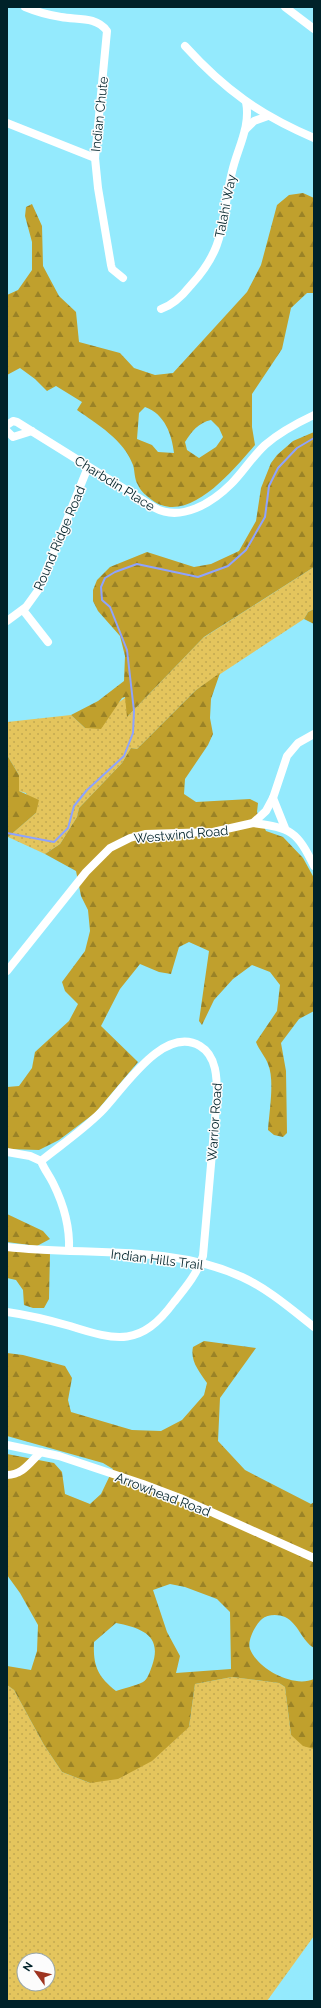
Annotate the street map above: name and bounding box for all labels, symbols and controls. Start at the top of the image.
street label: Indian Chute [88,75,111,153]
street label: Talahi Way [212,173,239,239]
street label: Charbdin Place [72,453,158,514]
street label: Round Ridge Road [31,484,88,593]
street label: Westwind Road [133,823,229,846]
street label: Warrior Road [204,1082,225,1162]
street label: Indian Hills Trail [110,1246,205,1273]
street label: Arrowhead Road [113,1469,212,1520]
north arrow [16,1952,56,1992]
text: N [20,1960,36,1974]

